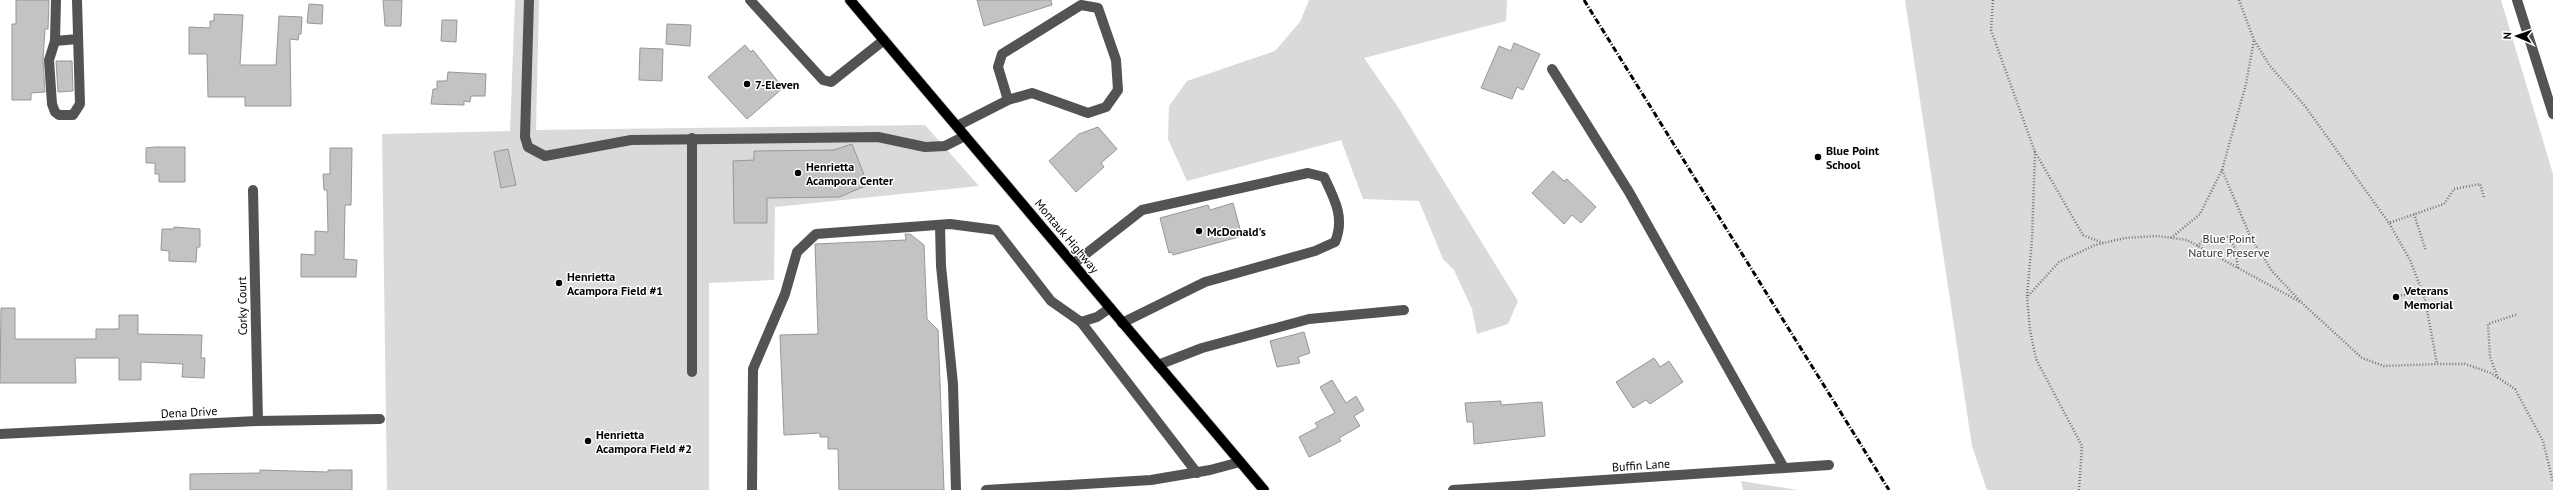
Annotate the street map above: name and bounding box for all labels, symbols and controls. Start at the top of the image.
north arrow [2497,16,2537,56]
text: N [2500,32,2514,40]
place label: 7-Eleven [755,77,799,92]
marker: 7-Eleven [742,79,752,89]
place label: Blue Point School [1826,143,1880,172]
marker: Blue Point School [1813,152,1823,162]
place label: Henrietta Acampora Center [806,159,894,188]
marker: Henrietta Acampora Center [793,168,803,178]
street label: Montauk Highway [1032,196,1103,276]
place label: McDonald's [1207,224,1266,239]
marker: McDonald's [1194,226,1204,236]
park label: Blue Point Nature Preserve [2188,231,2270,260]
place label: Henrietta Acampora Field #1 [567,269,663,298]
street label: Corky Court [234,276,250,336]
marker: Henrietta Acampora Field #1 [554,278,564,288]
place label: Veterans Memorial [2403,283,2453,312]
marker: Veterans Memorial [2391,292,2401,302]
street label: Dena Drive [160,403,218,421]
place label: Henrietta Acampora Field #2 [596,427,692,456]
marker: Henrietta Acampora Field #2 [583,436,593,446]
street label: Buffin Lane [1611,455,1671,475]

